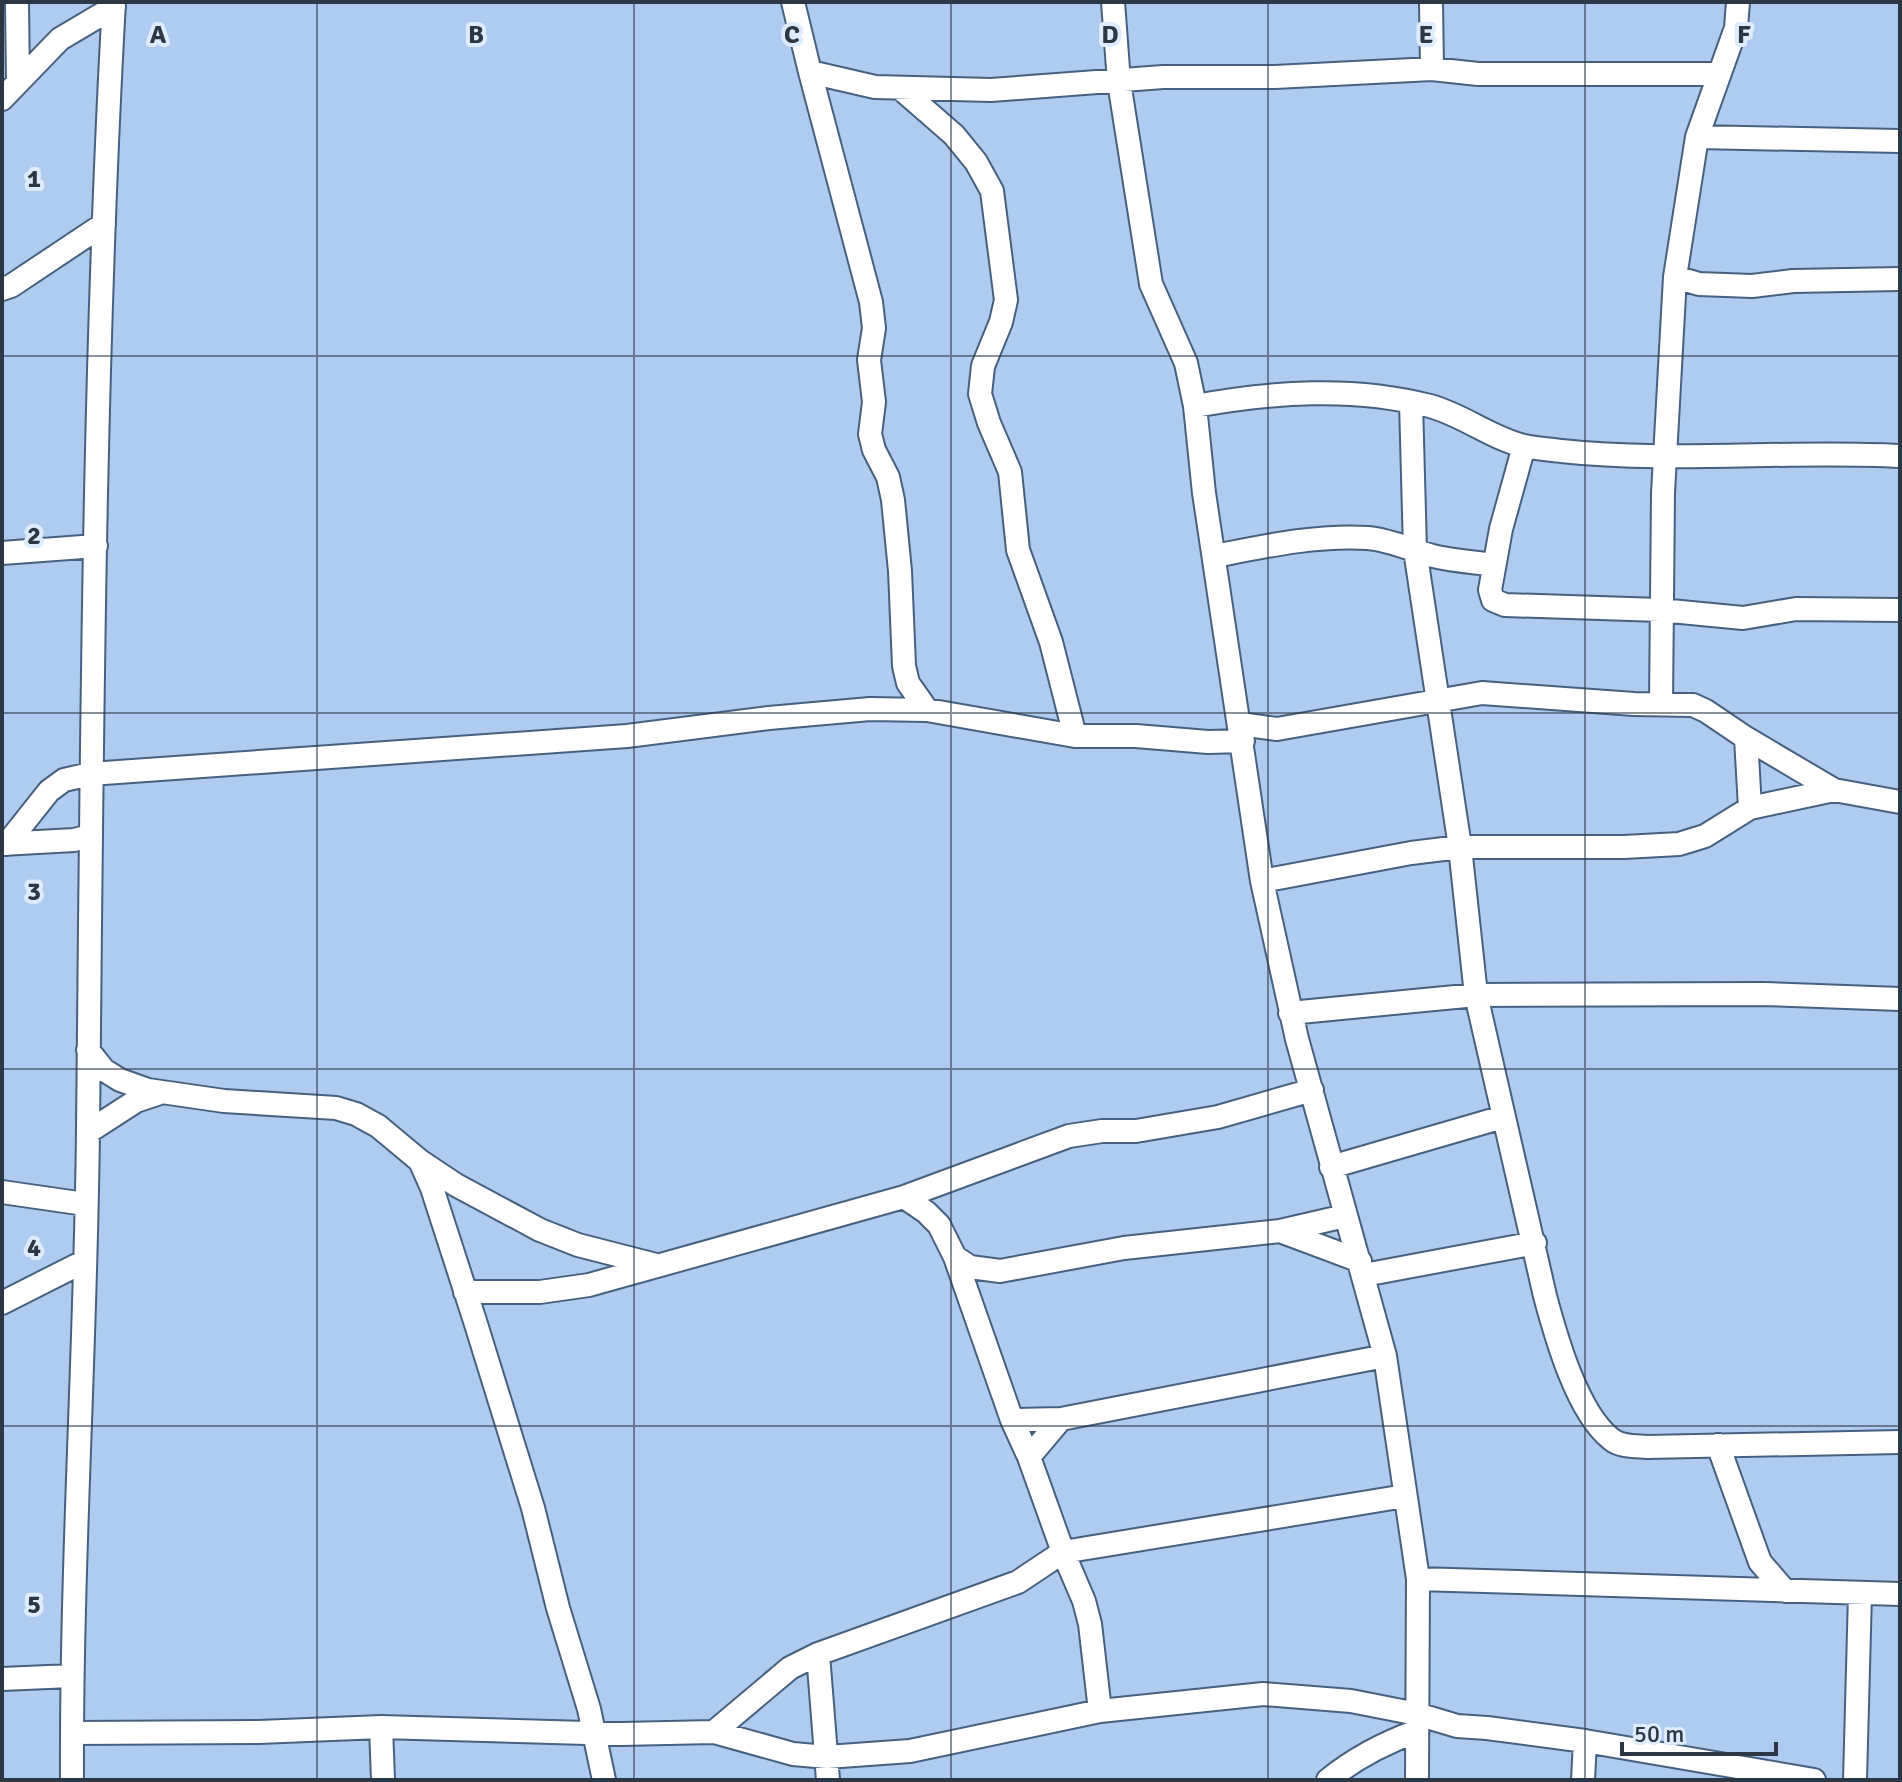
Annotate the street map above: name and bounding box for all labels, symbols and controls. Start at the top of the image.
text: A [150,19,167,51]
text: B [468,19,484,51]
text: C [784,19,800,51]
text: D [1101,19,1119,51]
text: E [1419,19,1433,51]
text: F [1737,19,1751,51]
text: 1 [27,163,41,195]
text: 2 [27,520,41,552]
text: 3 [27,876,41,908]
text: 4 [27,1232,41,1264]
text: 5 [27,1589,41,1621]
scale bar [1622,1706,1776,1756]
text: 50 m [1634,1719,1684,1749]

